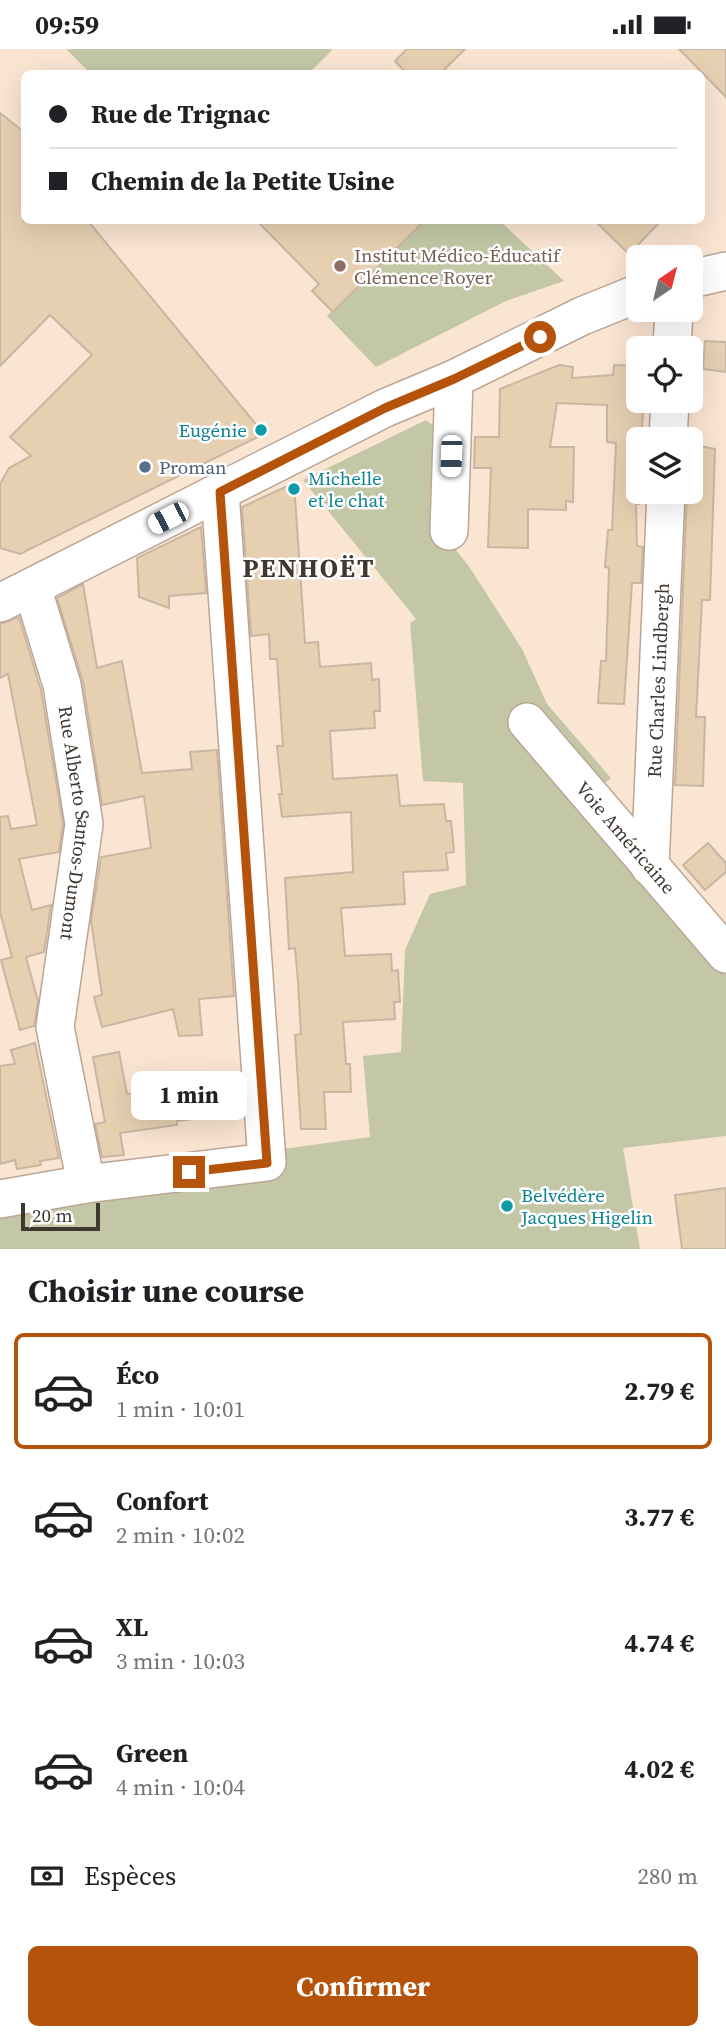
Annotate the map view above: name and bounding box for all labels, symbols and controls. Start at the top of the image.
text: 09:59 [35,7,99,43]
text: Rue de Trignac [91,96,270,132]
text: Chemin de la Petite Usine [91,163,394,199]
place label: Institut Médico-Éducatif Clémence Royer [354,242,562,290]
north arrow [626,245,704,322]
map controls [626,245,703,504]
marker: Institut Médico-Éducatif Clémence Royer [332,258,348,274]
route start [524,321,556,353]
button: locate [626,336,703,413]
place label: Eugénie [179,417,247,443]
marker: Eugénie [253,422,269,438]
button: layers [626,427,703,504]
car [440,435,463,477]
place label: Proman [159,454,227,480]
marker: Proman [137,459,153,475]
place label: Michelle et le chat [308,465,385,513]
marker: Michelle et le chat [286,481,302,497]
car [145,499,192,537]
district label: PENHOËT [242,550,376,586]
street label: Rue Charles Lindbergh [641,582,675,778]
street label: Rue Alberto Santos-Dumont [52,704,97,943]
street label: Voie Américaine [570,775,682,899]
callout: 1 min [131,1070,247,1119]
text: 1 min [159,1079,219,1111]
route end [173,1156,205,1188]
place label: Belvédère Jacques Higelin [520,1182,653,1230]
marker: Belvédère Jacques Higelin [499,1198,515,1214]
scale bar [21,1200,100,1232]
text: 20 m [32,1202,73,1228]
text: Choisir une course [28,1269,304,1313]
text: Éco [116,1357,159,1393]
icon: car [32,1360,95,1423]
text: 2.79 € [624,1373,694,1409]
text: 1 min · 10:01 [116,1393,245,1425]
text: Confort [116,1483,208,1519]
icon: car [32,1486,95,1549]
text: 3.77 € [624,1499,694,1535]
text: 2 min · 10:02 [116,1519,245,1551]
text: XL [116,1609,148,1645]
icon: car [32,1612,95,1675]
text: 4.74 € [624,1625,694,1661]
text: 3 min · 10:03 [116,1645,245,1677]
text: Green [116,1735,188,1771]
icon: car [32,1738,95,1801]
text: 4.02 € [624,1751,694,1787]
text: 4 min · 10:04 [116,1771,245,1803]
icon: cash [28,1857,66,1895]
text: Espèces [84,1858,176,1894]
text: 280 m [637,1860,698,1892]
button: Confirmer [28,1946,698,2026]

